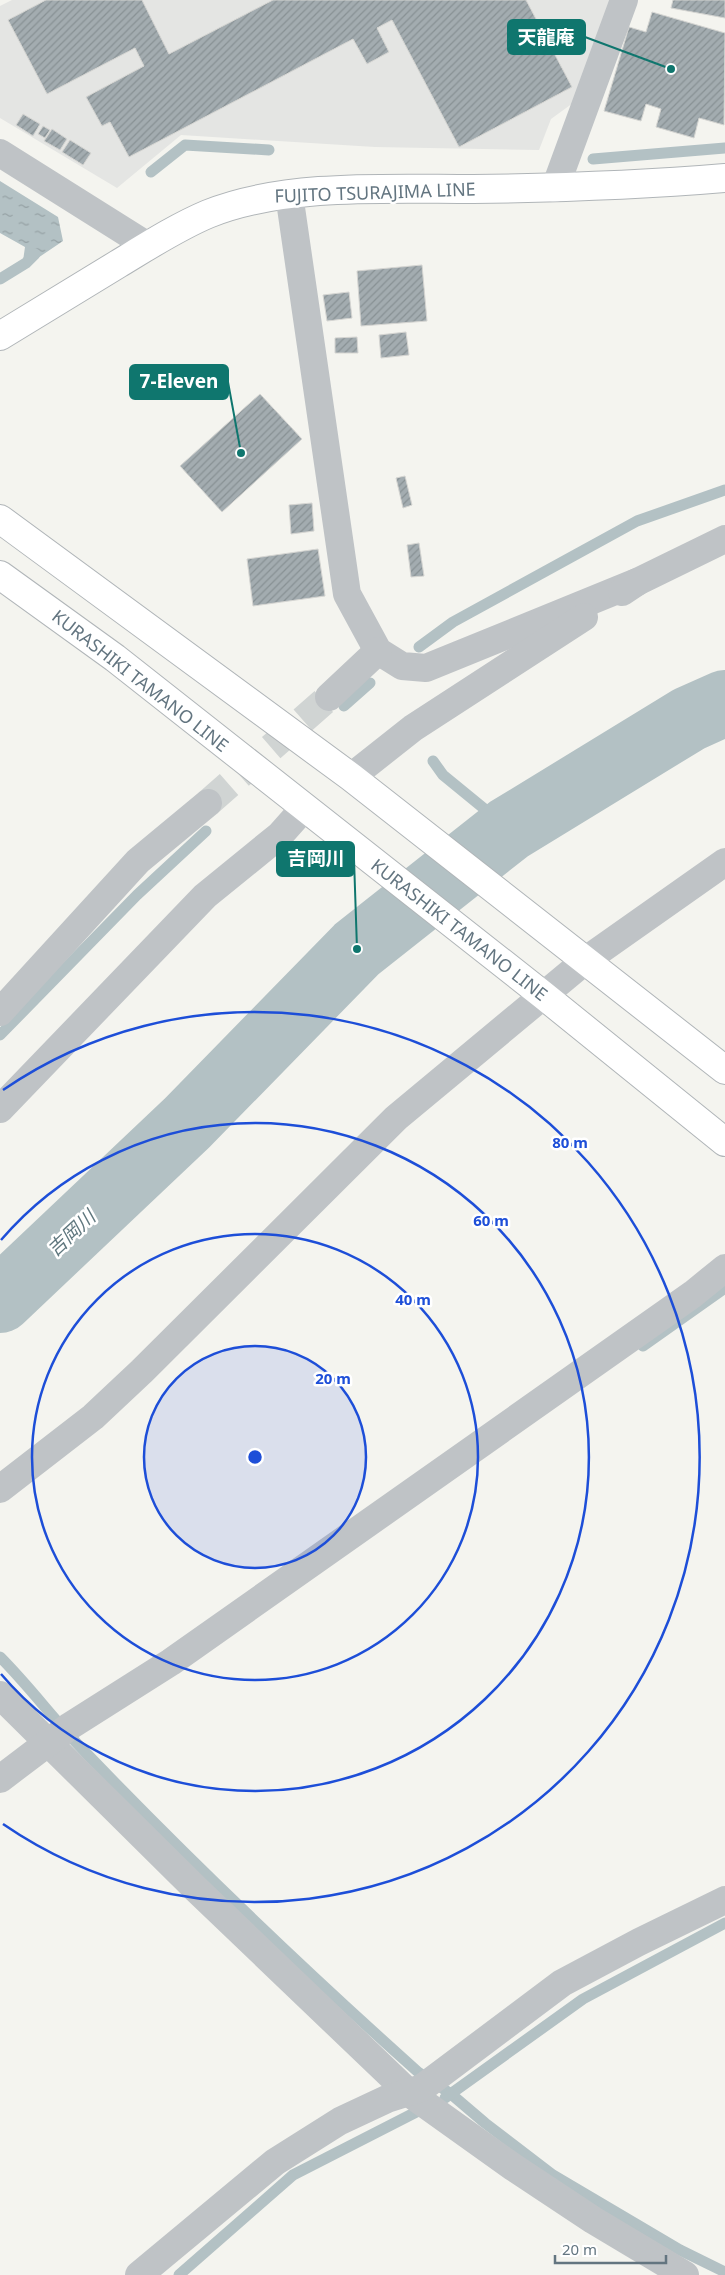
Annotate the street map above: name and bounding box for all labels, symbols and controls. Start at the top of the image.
callout: 天龍庵 [508,20,585,54]
text: 天龍庵 [517,24,575,50]
street label: FUJITO TSURAJIMA LINE [274,176,476,208]
callout: 7-Eleven [130,365,228,399]
text: 7-Eleven [140,368,218,394]
street label: KURASHIKI TAMANO LINE [47,604,234,757]
callout: 吉岡川 [277,842,354,876]
text: 吉岡川 [287,845,345,871]
street label: KURASHIKI TAMANO LINE [366,853,553,1006]
text: 80 m [552,1132,588,1152]
water label: 吉岡川 [41,1203,102,1262]
text: 60 m [473,1210,509,1230]
text: 40 m [395,1289,431,1309]
text: 20 m [315,1368,351,1388]
centre of rings [246,1448,264,1466]
scale bar [555,2232,666,2264]
text: 20 m [562,2239,597,2259]

